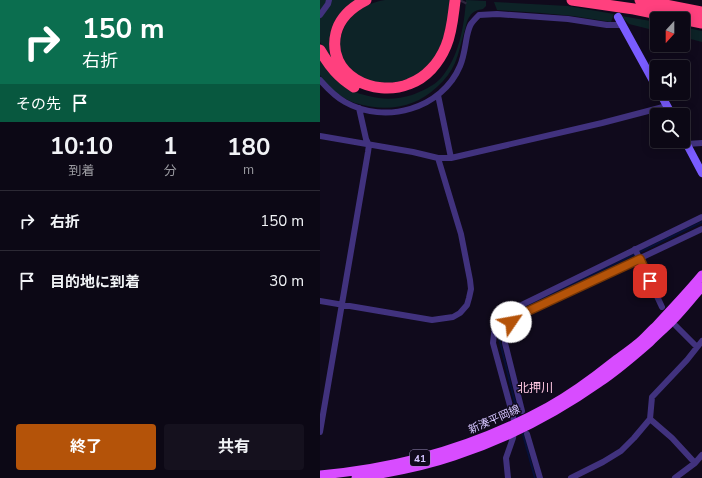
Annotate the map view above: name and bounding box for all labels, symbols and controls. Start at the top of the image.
text: 150 m [82,10,165,48]
north arrow [650,12,690,52]
map controls [650,12,690,148]
icon: right [16,16,68,68]
text: 右折 [82,49,118,73]
button: sound [650,60,690,100]
icon: arrive [69,92,91,114]
text: その先 [16,94,61,114]
button: search [650,108,690,148]
text: 10:10 [50,130,113,162]
text: 1 [163,130,177,162]
text: 180 [227,131,270,163]
text: m [243,161,254,179]
text: 到着 [68,162,94,180]
text: 分 [164,162,177,180]
icon: right [16,210,38,232]
text: 150 m [260,211,304,231]
text: 右折 [50,212,80,232]
pin [633,264,667,298]
icon: arrive [16,270,38,292]
icon: arrive [639,270,661,292]
text: 30 m [269,271,304,291]
text: 目的地に到着 [50,272,140,292]
position arrow [490,301,532,343]
district label: 北押川 [517,380,553,396]
street label: 新湊平岡線 [466,401,522,437]
button: 終了 [16,424,156,470]
button: 共有 [164,424,304,470]
road number: 41 [410,450,430,466]

